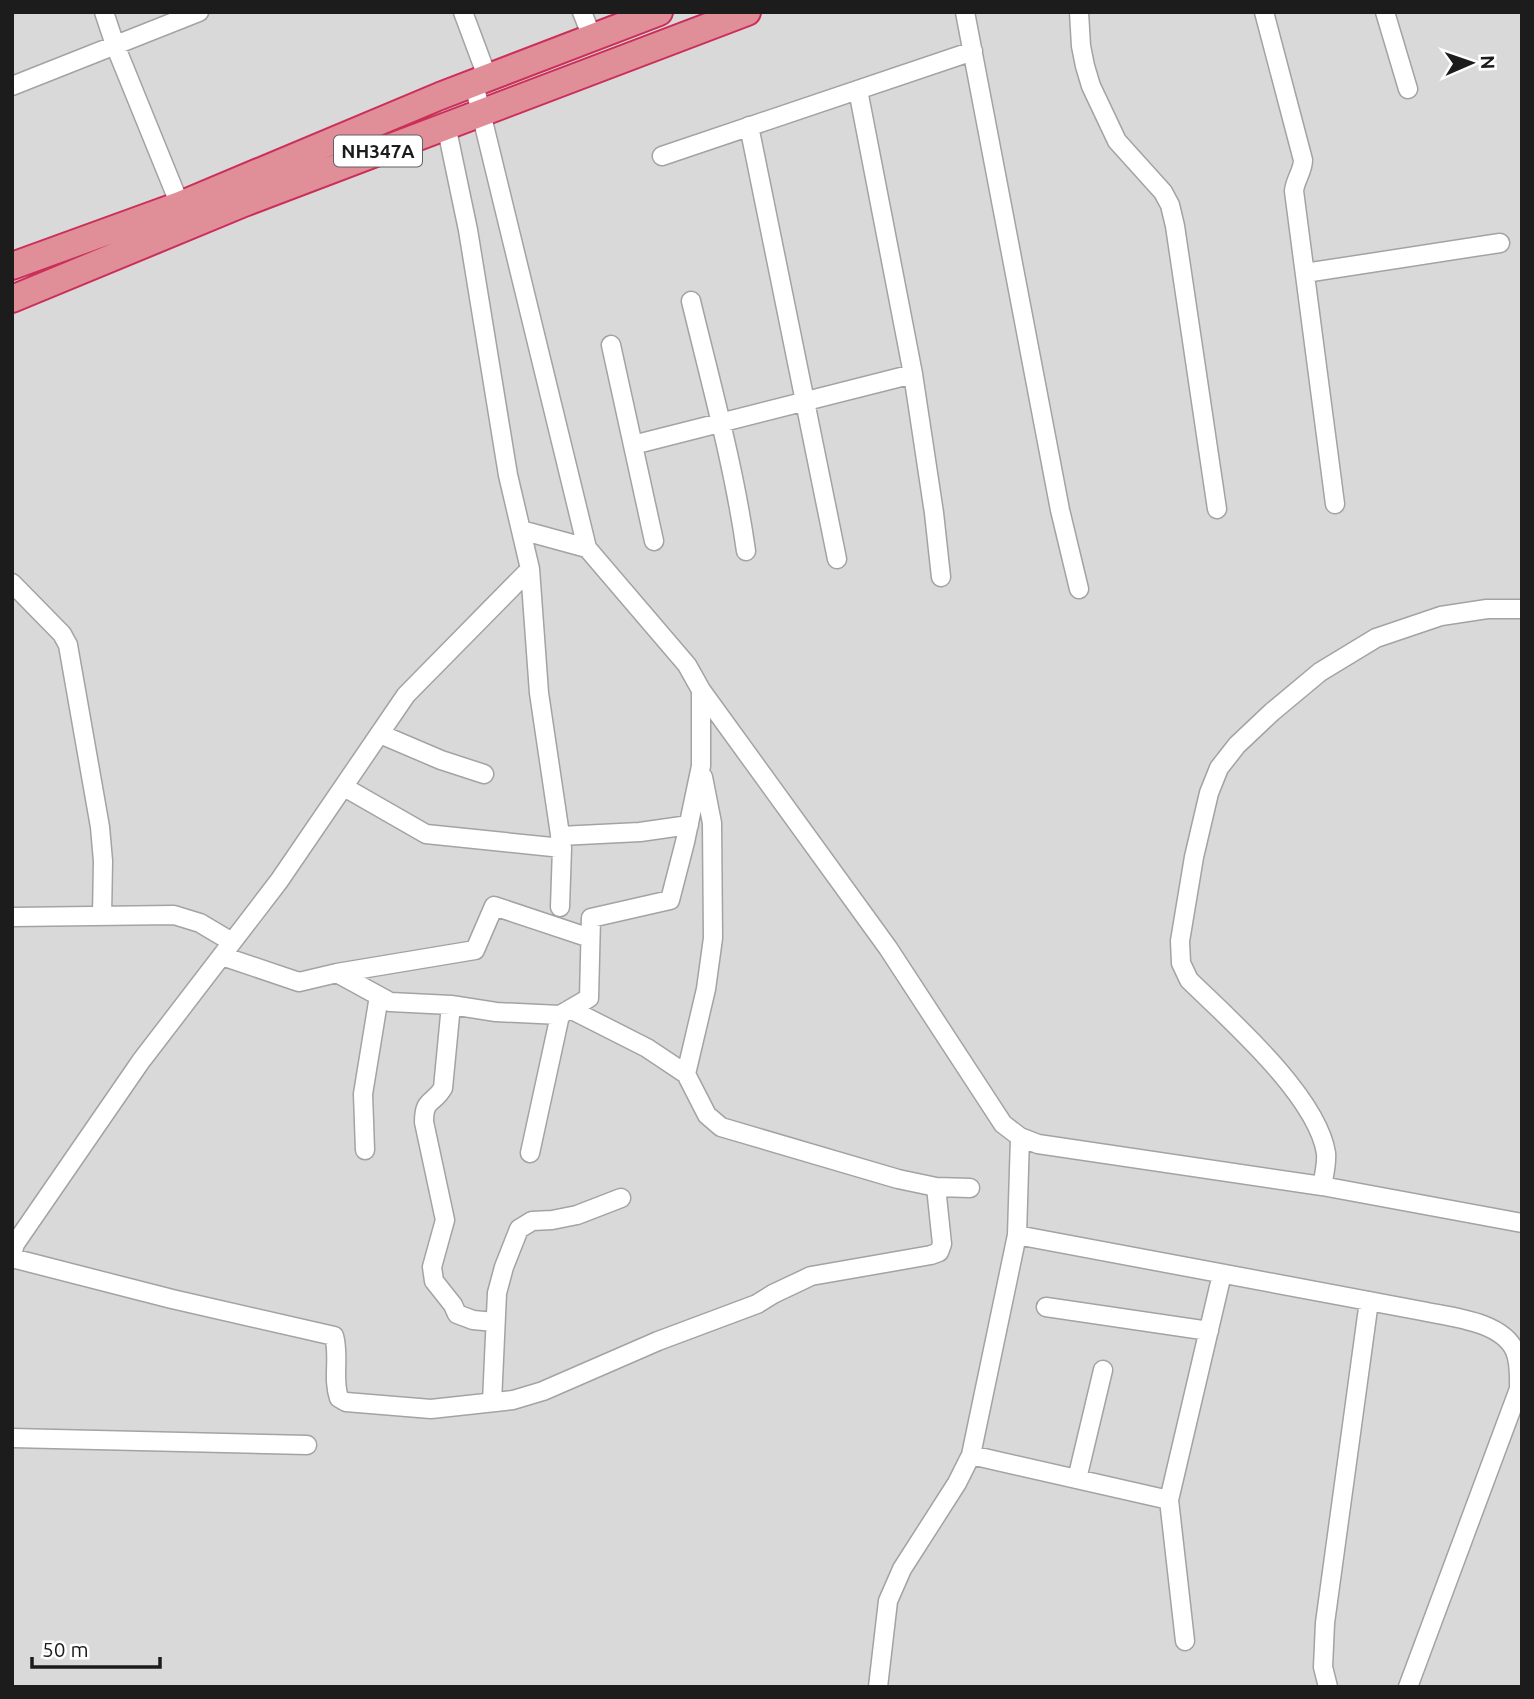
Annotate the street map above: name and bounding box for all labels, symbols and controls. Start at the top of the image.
north arrow [1436,28,1506,98]
text: N [1477,55,1499,70]
road number: NH347A [334,136,422,167]
scale bar [32,1626,159,1670]
text: 50 m [42,1637,89,1661]

